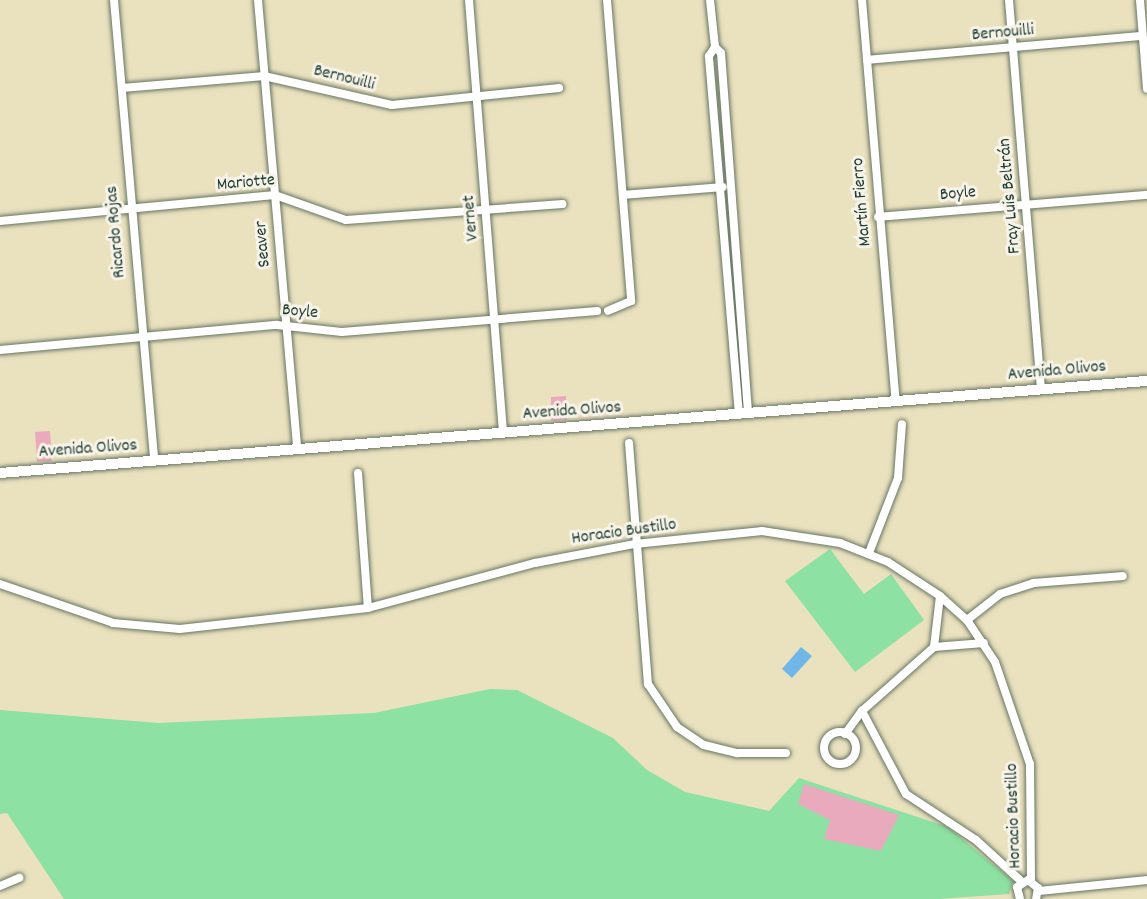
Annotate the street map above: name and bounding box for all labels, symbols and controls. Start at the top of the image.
street label: Bernouilli [971,21,1035,47]
street label: Bernouilli [311,61,377,97]
street label: Fray Luis Beltrán [995,137,1027,255]
street label: Martín Fierro [848,157,878,247]
street label: Mariotte [216,171,276,197]
street label: Boyle [939,183,977,207]
street label: Ricardo Rojas [102,185,132,279]
street label: Vernet [459,194,485,242]
street label: Seaver [251,220,277,268]
street label: Boyle [281,301,319,325]
street label: Avenida Olivos [1007,357,1107,387]
street label: Avenida Olivos [522,398,622,426]
street label: Avenida Olivos [38,436,138,464]
street label: Horacio Bustillo [570,515,678,551]
street label: Horacio Bustillo [1002,763,1028,869]

